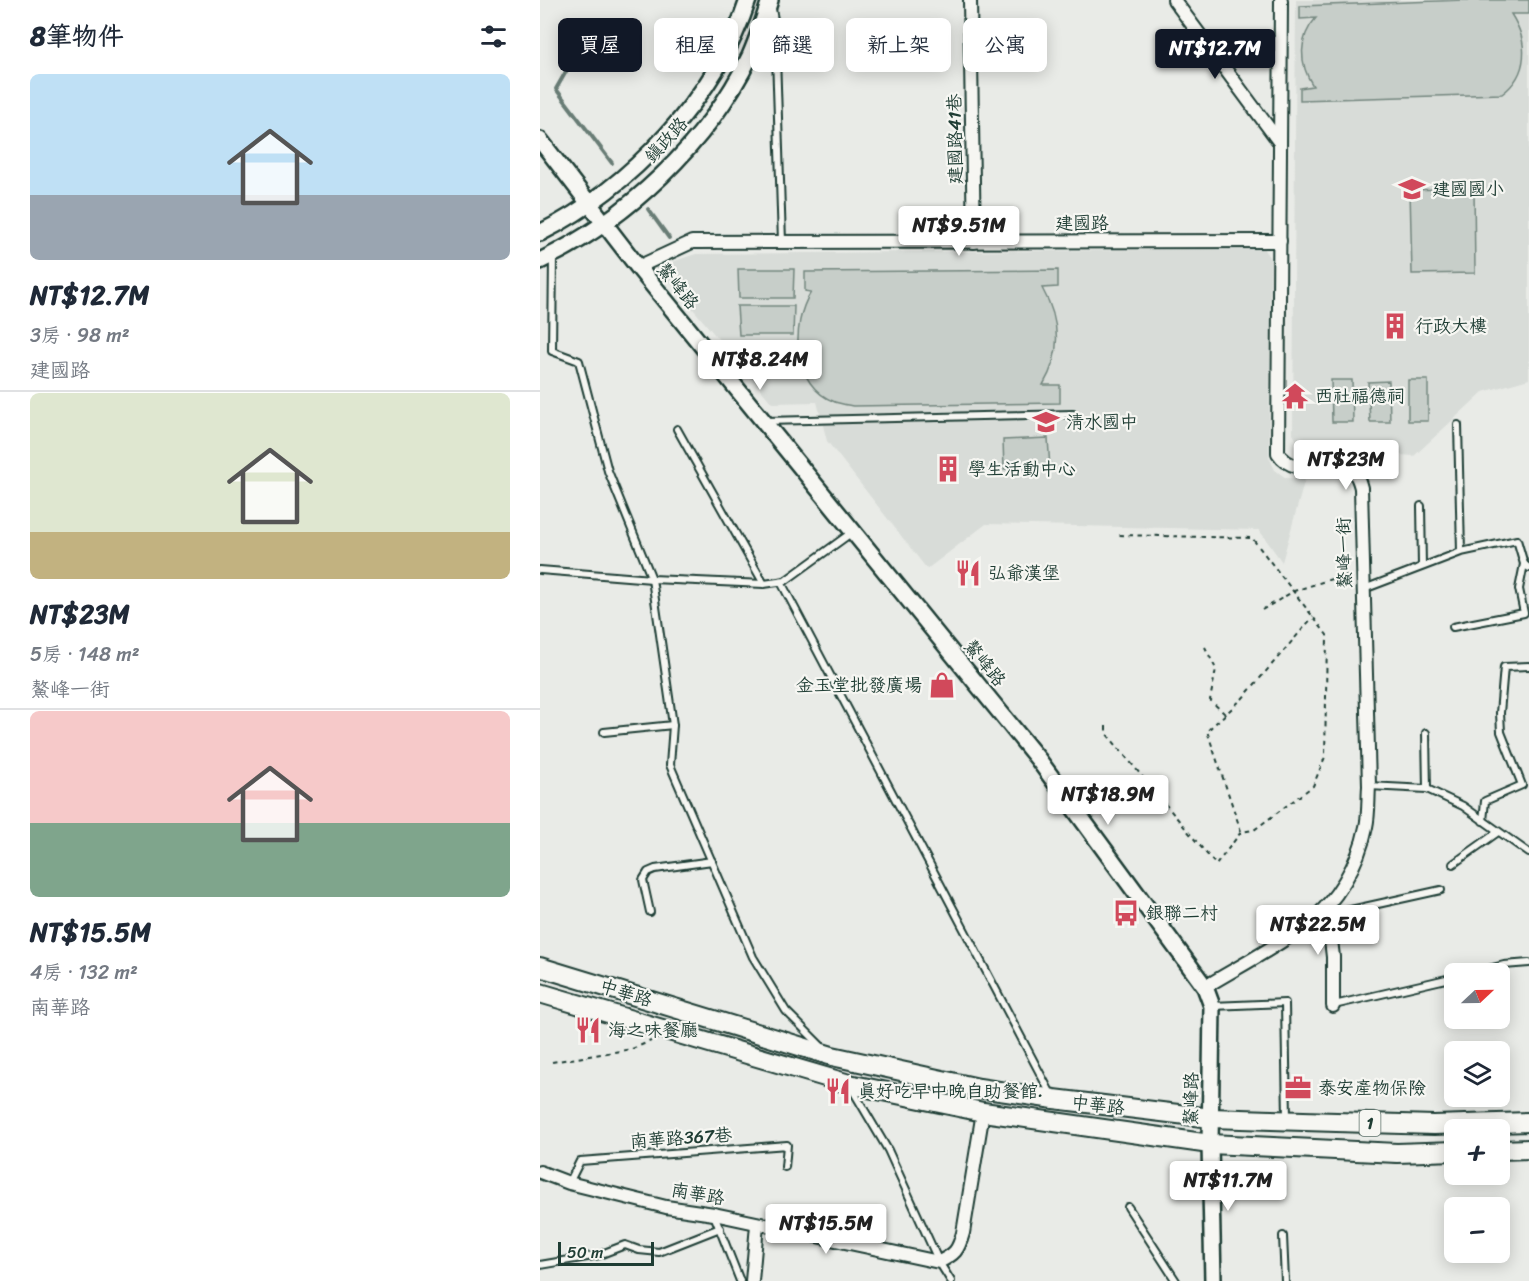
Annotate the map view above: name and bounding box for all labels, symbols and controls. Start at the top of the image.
text: 8筆物件 [30,13,124,59]
chip: 買屋 [558,18,642,72]
chip: 租屋 [654,18,738,72]
chip: 篩選 [750,18,834,72]
chip: 新上架 [846,18,951,72]
chip: 公寓 [963,18,1047,72]
icon: filters [477,20,510,53]
pin: NT$12.7M [1153,29,1277,80]
text: NT$12.7M [1169,31,1261,66]
street label: 建國路41巷 [938,93,972,185]
street label: 鎮政路 [636,109,696,171]
icon: home [216,113,324,221]
place label: 建國國小 [1432,173,1504,205]
school or university icon: 建國國小 [1397,174,1427,204]
pin: NT$9.51M [897,206,1021,257]
street label: 建國路 [1055,207,1109,239]
text: NT$9.51M [912,208,1006,243]
street label: 鰲峰路 [649,255,707,317]
text: NT$12.7M [30,272,149,318]
place label: 行政大樓 [1415,310,1487,342]
building icon: 行政大樓 [1380,311,1410,341]
text: 3房 · 98 m² [30,318,130,353]
pin: NT$8.24M [698,340,822,391]
text: NT$8.24M [712,342,808,377]
text: 建國路 [30,353,90,388]
place label: 西社福德祠 [1315,380,1405,412]
temple icon: 西社福德祠 [1280,381,1310,411]
place label: 清水國中 [1066,406,1138,438]
school or university icon: 清水國中 [1031,407,1061,437]
icon: home [216,432,324,540]
pin: NT$23M [1297,440,1395,491]
text: NT$23M [1308,442,1384,477]
place label: 學生活動中心 [968,453,1076,485]
building icon: 學生活動中心 [933,454,963,484]
street label: 鰲峰一街 [1327,517,1361,589]
place label: 弘爺漢堡 [988,557,1060,589]
restaurant icon: 弘爺漢堡 [953,558,983,588]
text: NT$23M [30,591,130,637]
street label: 鰲峰路 [956,632,1014,694]
text: 5房 · 148 m² [30,637,140,672]
place label: 金玉堂批發廣場 [796,669,922,701]
shop icon: 金玉堂批發廣場 [927,670,957,700]
text: 鰲峰一街 [30,672,110,707]
icon: home [216,750,324,858]
pin: NT$18.9M [1046,775,1170,826]
text: NT$18.9M [1061,777,1155,812]
place label: 銀聯二村 [1146,897,1218,929]
bus stop icon: 銀聯二村 [1111,898,1141,928]
pin: NT$22.5M [1256,905,1380,956]
text: NT$22.5M [1270,907,1366,942]
text: NT$15.5M [30,909,151,955]
text: 4房 · 132 m² [30,955,138,990]
north arrow [1444,963,1510,1029]
map controls [1444,963,1510,1263]
street label: 中華路 [596,970,656,1016]
text: 南華路 [30,990,90,1025]
place label: 海之味餐廳 [608,1014,698,1046]
restaurant icon: 海之味餐廳 [573,1015,603,1045]
button: layers [1444,1041,1510,1107]
street label: 鰲峰路 [1175,1072,1207,1126]
place label: 泰安產物保險 [1318,1072,1426,1104]
office icon: 泰安產物保險 [1283,1073,1313,1103]
place label: 真好吃早中晚自助餐館. [858,1075,1043,1107]
restaurant icon: 真好吃早中晚自助餐館. [823,1076,853,1106]
street label: 中華路 [1069,1086,1127,1124]
road number: 1 [1360,1110,1380,1136]
street label: 南華路367巷 [629,1118,733,1158]
button: + [1444,1119,1510,1185]
pin: NT$11.7M [1166,1161,1290,1212]
text: NT$11.7M [1184,1163,1272,1198]
street label: 南華路 [669,1174,727,1214]
button: − [1444,1197,1510,1263]
pin: NT$15.5M [764,1204,888,1255]
text: NT$15.5M [779,1206,873,1241]
text: 50 m [567,1238,603,1267]
scale bar [558,1239,654,1266]

